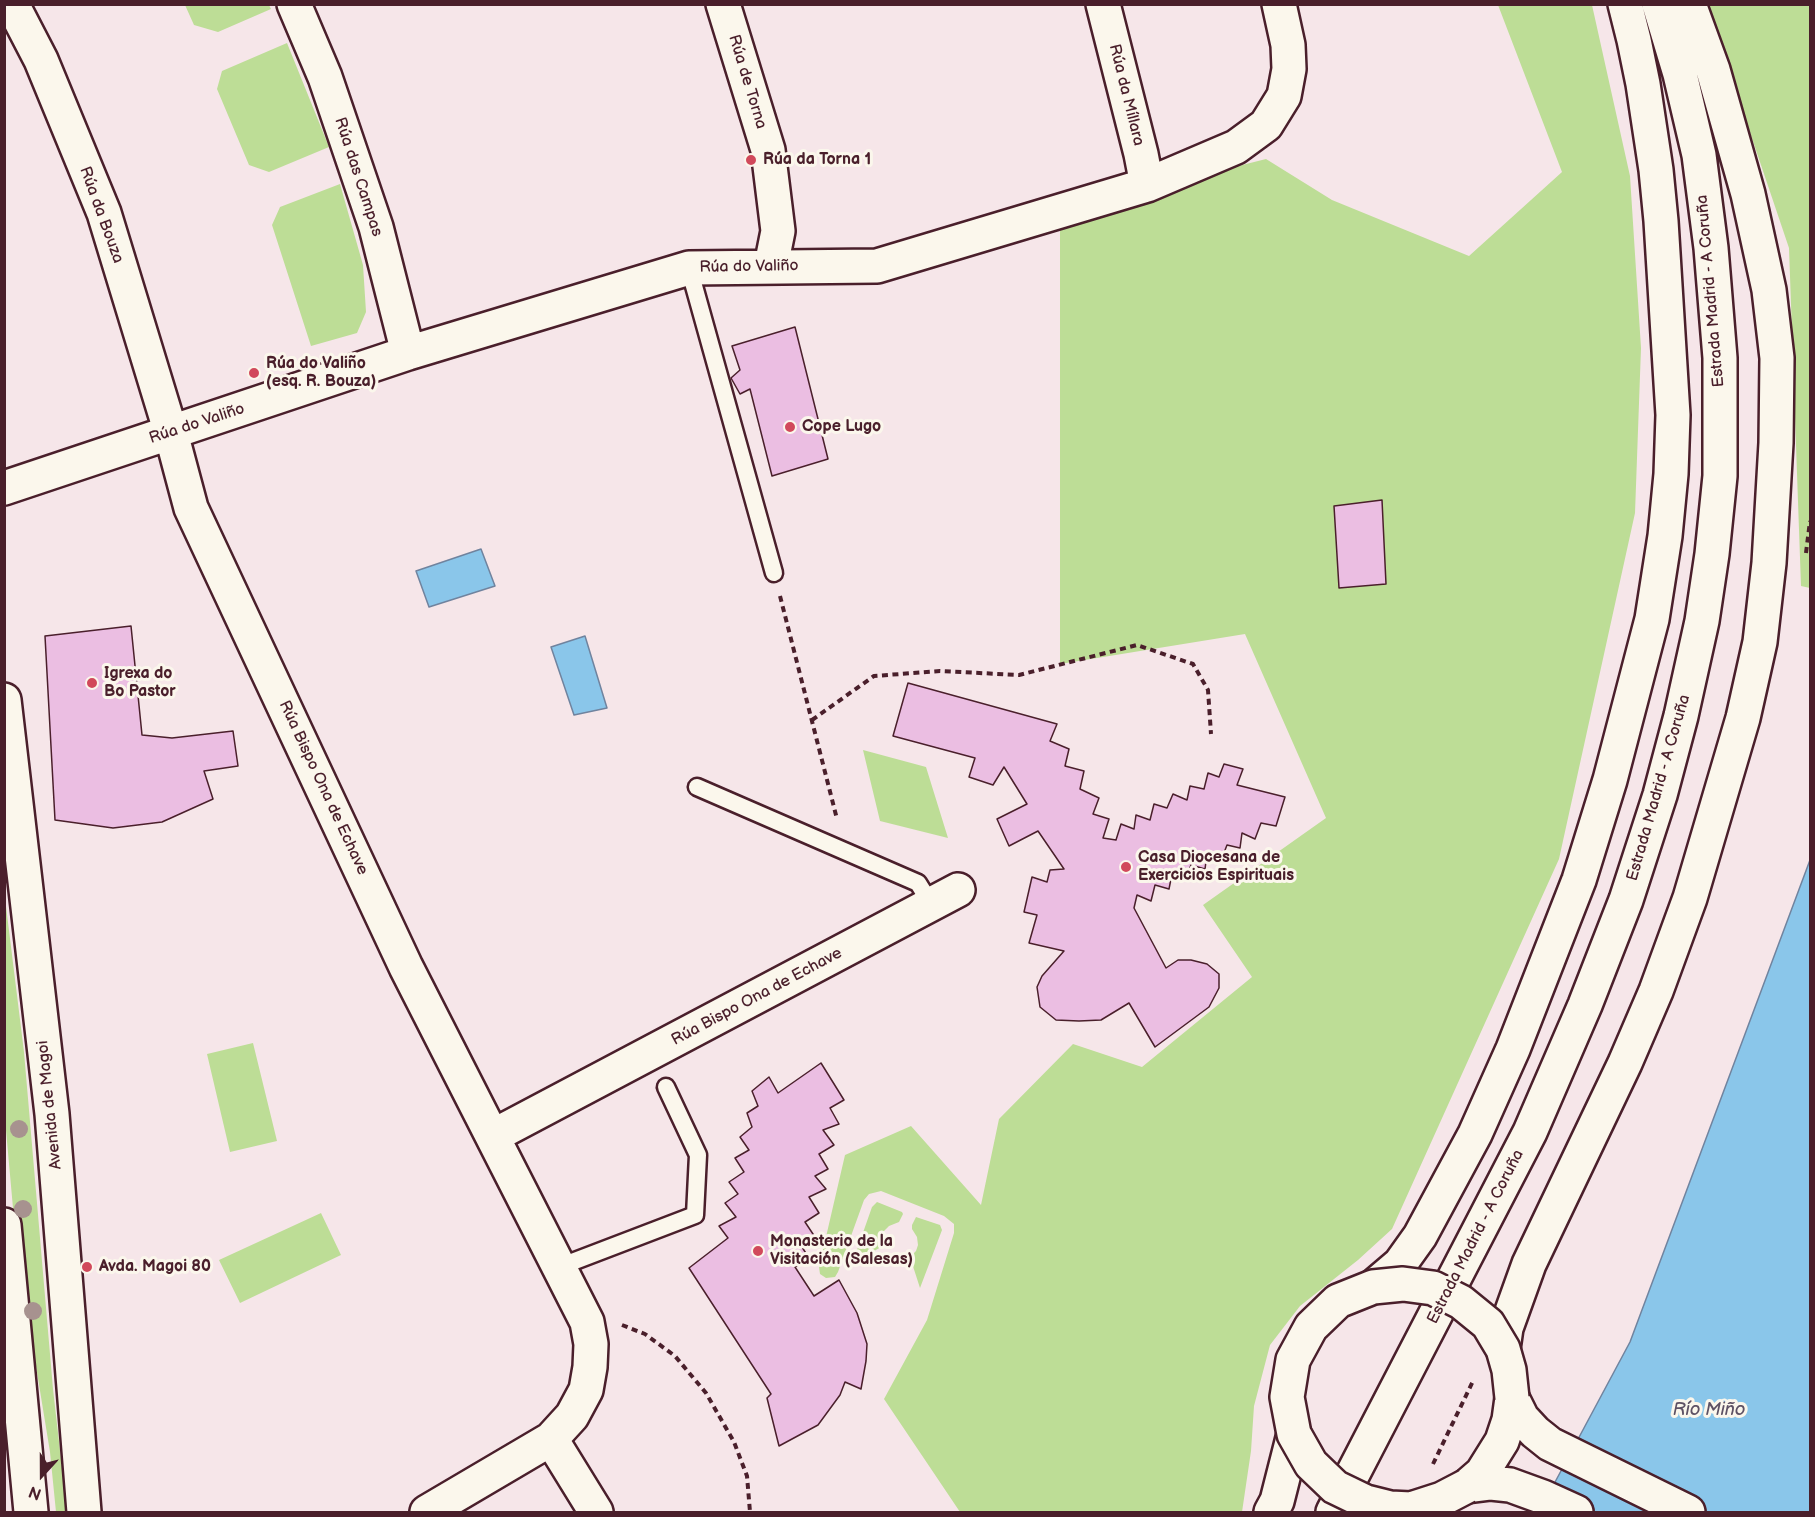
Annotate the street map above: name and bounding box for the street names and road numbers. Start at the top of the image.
street label: Rúa de Torna [724,33,770,131]
street label: Rúa da Míllara [1104,42,1148,148]
street label: Rúa das Campas [330,115,386,239]
street label: Rúa da Bouza [75,164,127,266]
street label: Estrada Madrid - A Coruña [1693,194,1729,388]
street label: Rúa do Valiño [699,257,799,277]
street label: Rúa do Valiño [147,400,247,448]
street label: Estrada Madrid - A Coruña [1623,693,1695,883]
street label: Rúa Bispo Ona de Echave [274,698,372,878]
street label: Rúa Bispo Ona de Echave [668,944,846,1050]
street label: Avenida de Magoi [34,1040,66,1170]
street label: Estrada Madrid - A Coruña [1424,1147,1528,1327]

